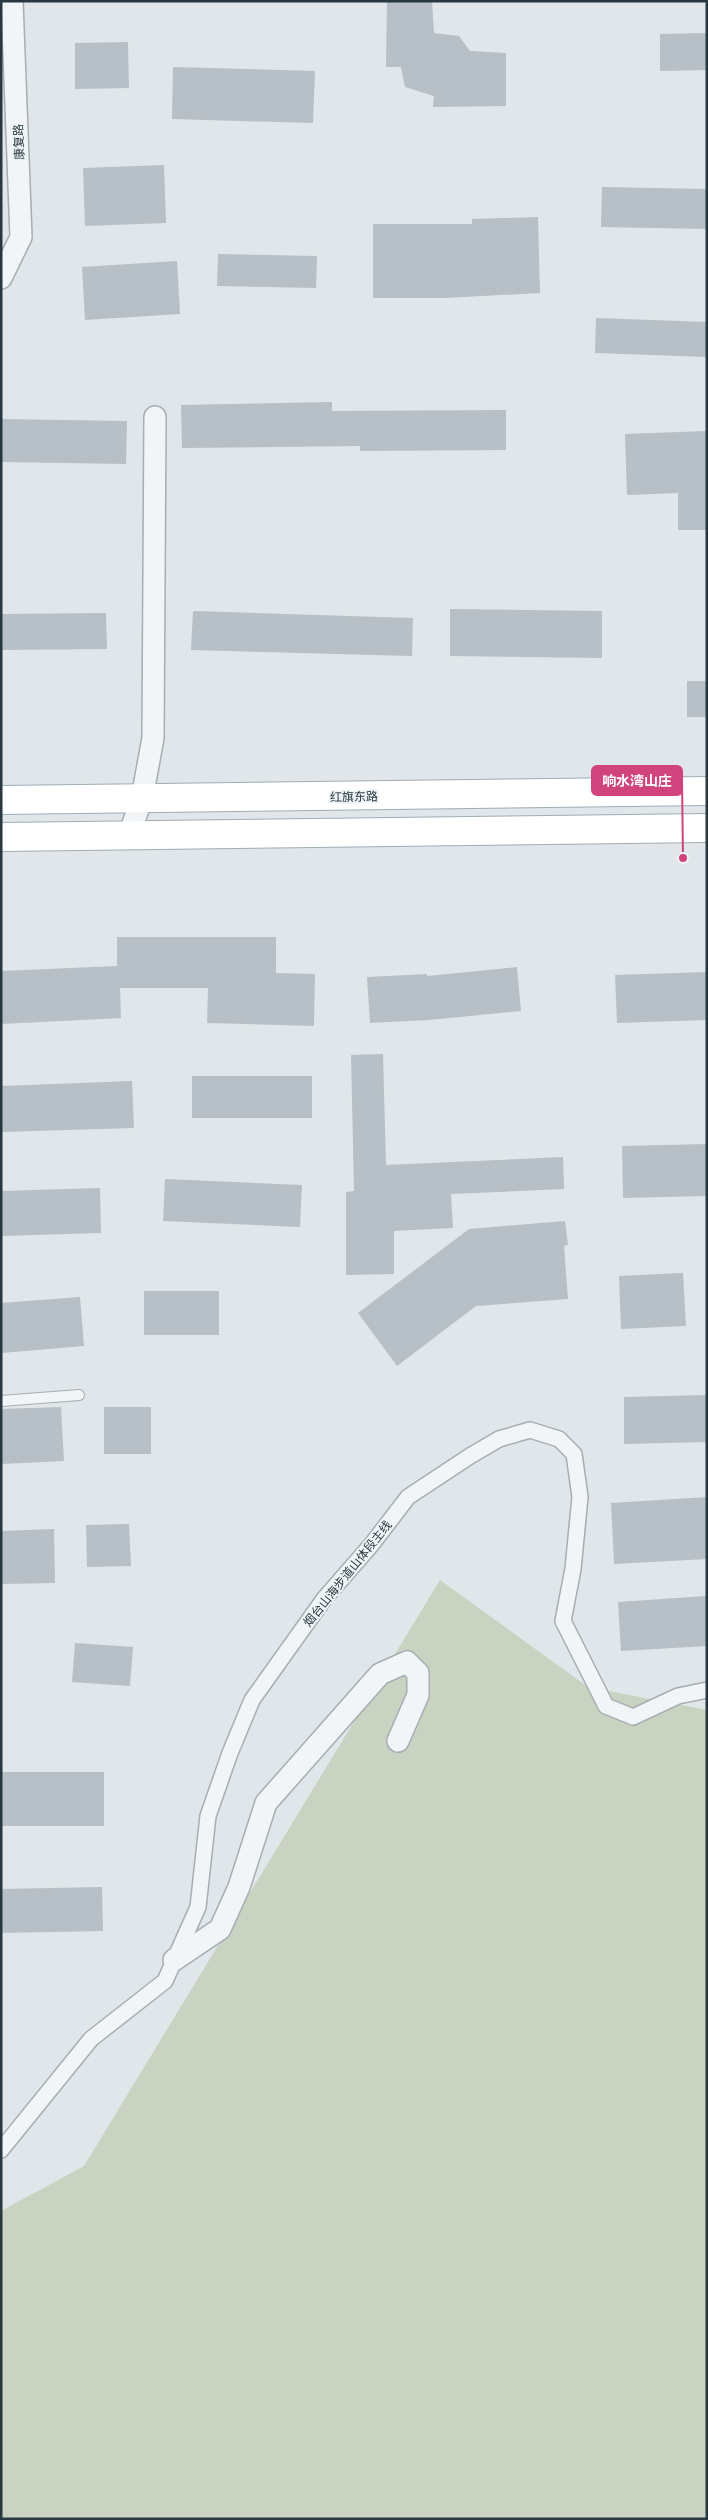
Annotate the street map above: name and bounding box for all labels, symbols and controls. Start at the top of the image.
street label: 康复路 [10,124,26,160]
callout: 响水湾山庄 [592,766,682,795]
text: 响水湾山庄 [602,772,672,789]
street label: 红旗东路 [330,789,378,803]
street label: 烟台山海步道山体段主线 [300,1517,394,1629]

